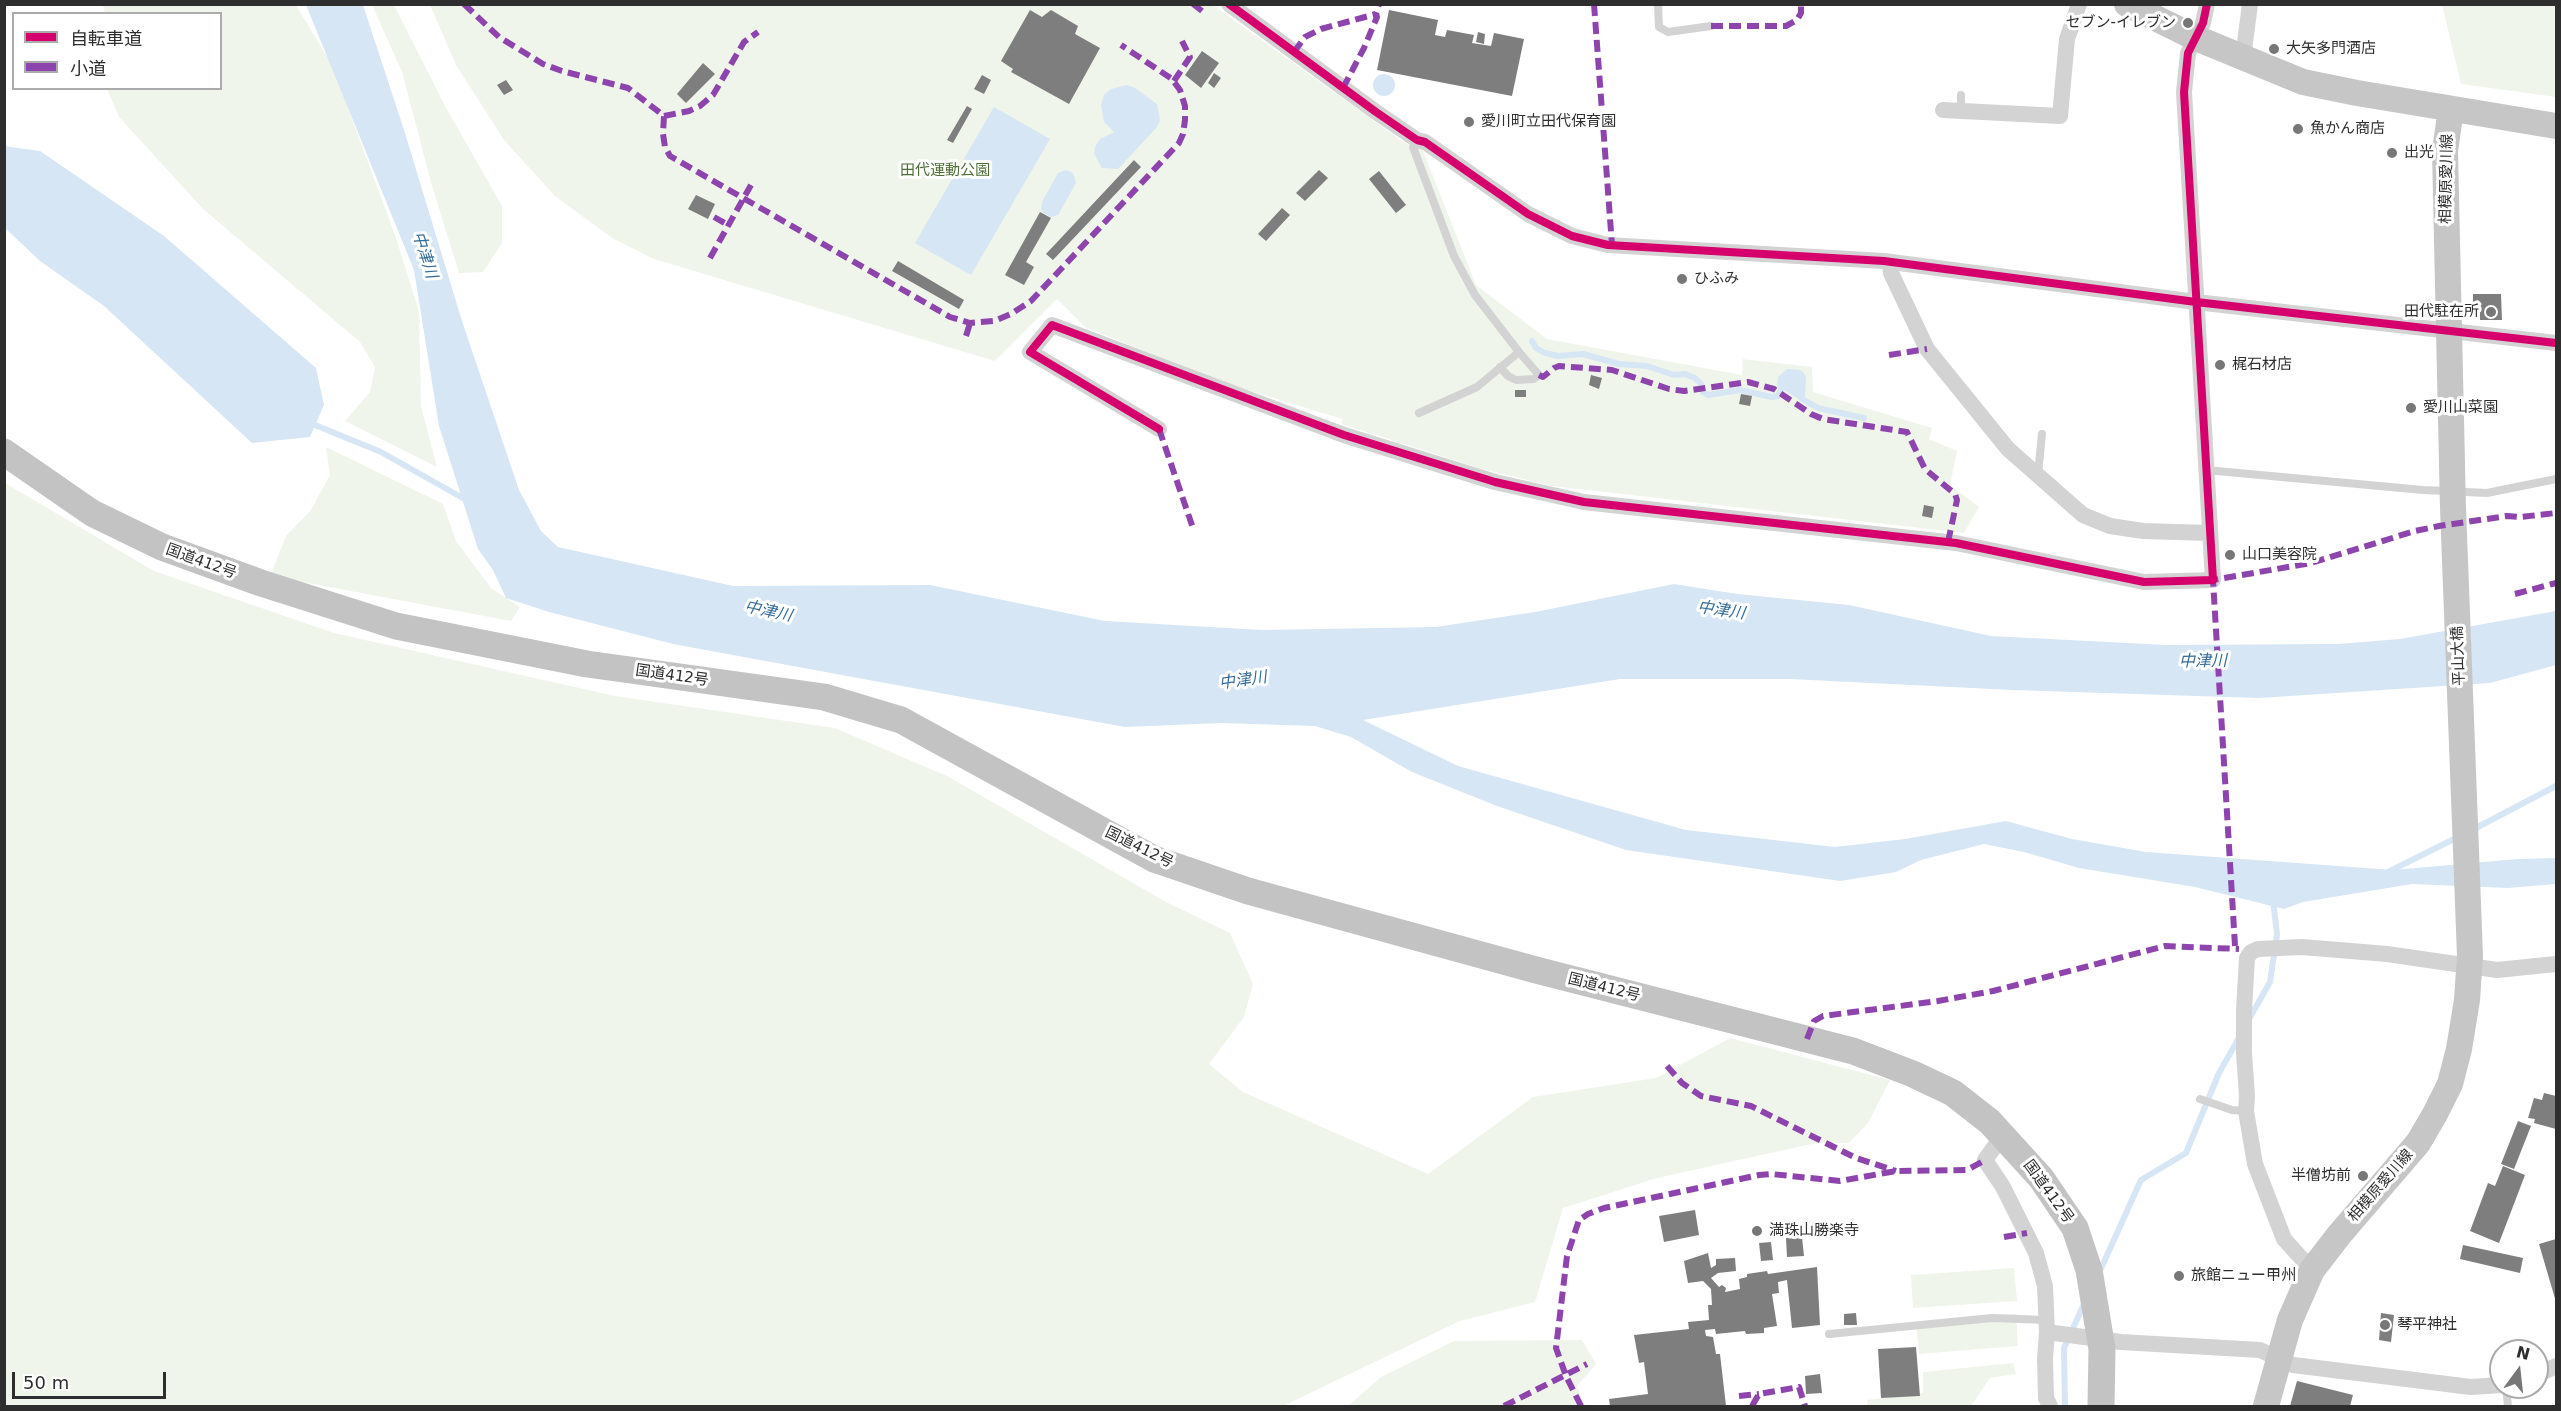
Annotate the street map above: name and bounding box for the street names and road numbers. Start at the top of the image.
street label: 相模原愛川線 [2437,134,2457,224]
street label: 国道412号 [163,541,239,583]
street label: 平山大橋 [2449,626,2469,686]
street label: 国道412号 [634,662,710,690]
street label: 国道412号 [1102,824,1176,872]
street label: 国道412号 [1566,970,1642,1006]
street label: 相模原愛川線 [2345,1146,2417,1226]
street label: 国道412号 [2019,1157,2077,1227]

